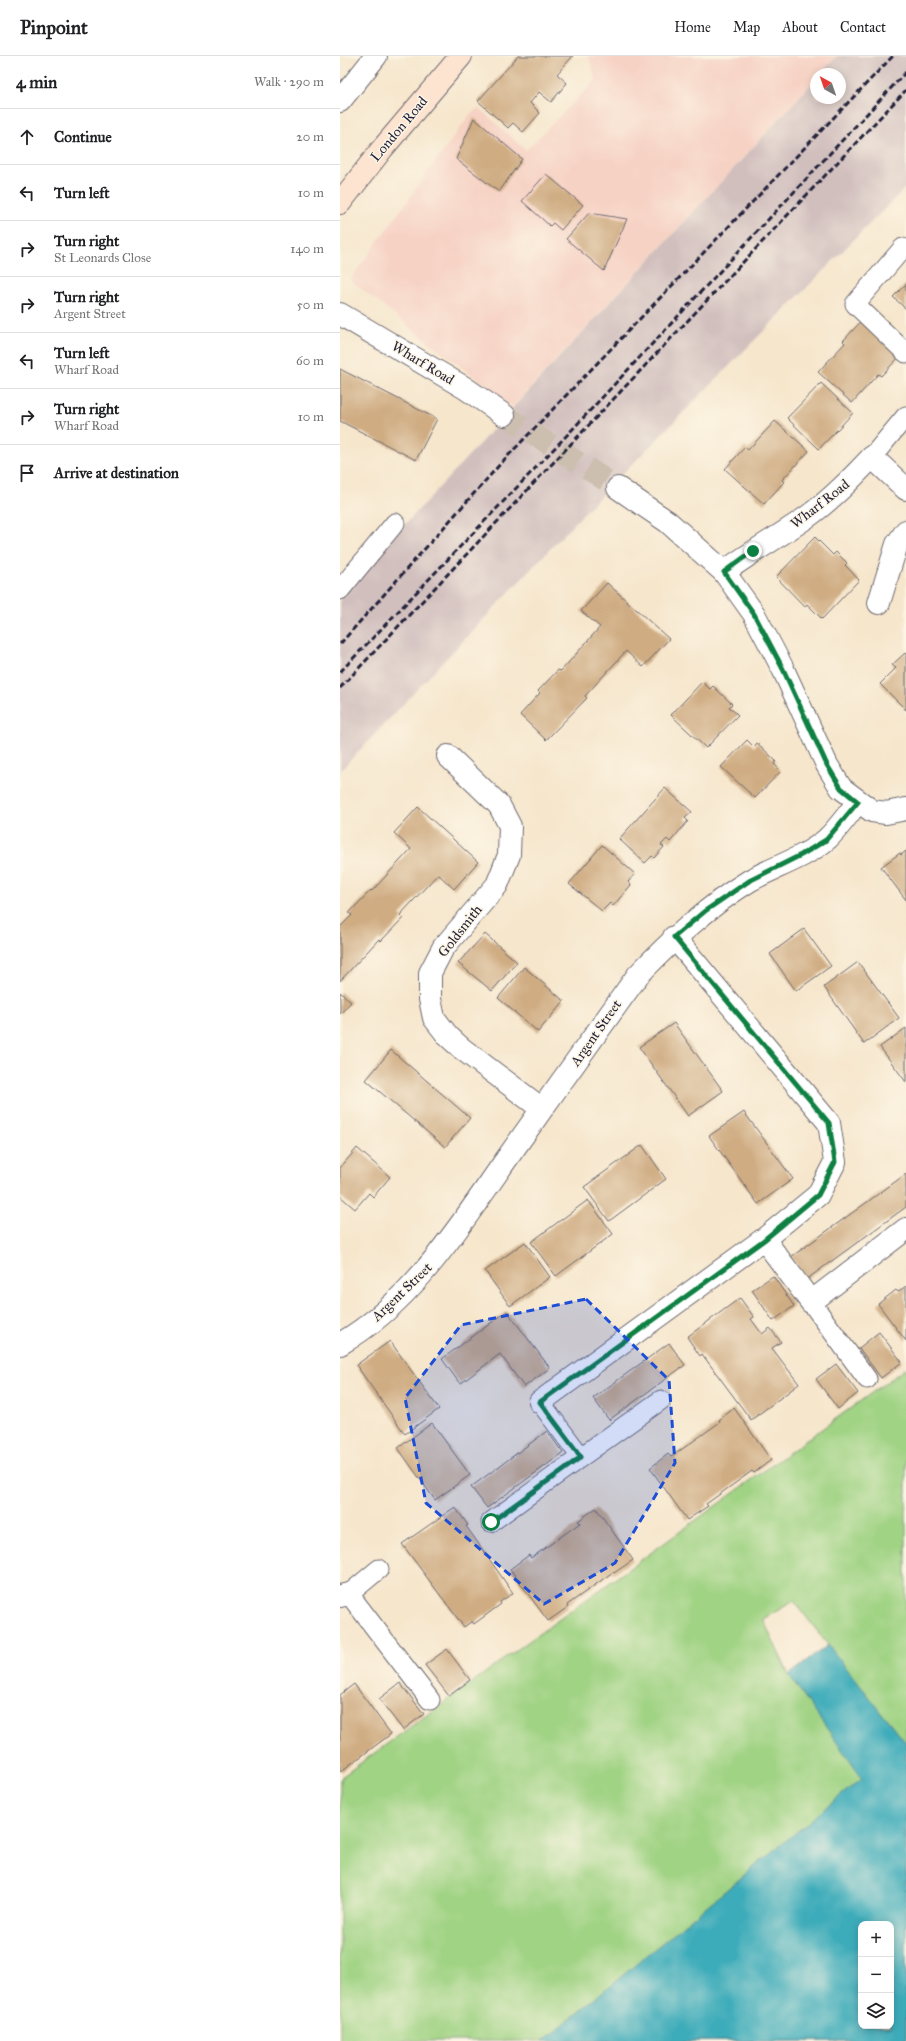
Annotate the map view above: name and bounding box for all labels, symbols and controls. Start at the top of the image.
text: Pinpoint [20,16,88,39]
text: Home [674,19,711,36]
text: Map [733,19,760,36]
text: About [782,19,818,36]
text: Contact [840,19,886,36]
north arrow [810,68,846,104]
text: 4 min [16,72,57,93]
text: Walk · 290 m [254,74,324,90]
street label: London Road [367,93,431,165]
icon: ahead [16,126,38,148]
text: Continue [54,128,112,146]
text: 20 m [296,129,324,145]
icon: left [16,182,38,204]
text: Turn left [54,184,110,202]
text: 10 m [298,185,324,201]
text: Turn right [54,232,119,250]
icon: right [16,238,38,260]
text: 140 m [290,241,324,257]
text: St Leonards Close [54,250,151,266]
text: Turn right [54,288,119,306]
icon: right [16,294,38,316]
text: 50 m [297,297,324,313]
text: Argent Street [54,306,126,322]
street label: Wharf Road [389,338,457,388]
text: Turn left [54,344,110,362]
icon: left [16,350,38,372]
text: 60 m [296,353,324,369]
text: Wharf Road [54,362,119,378]
text: Turn right [54,400,119,418]
icon: right [16,406,38,428]
text: 10 m [298,409,324,425]
text: Wharf Road [54,418,119,434]
icon: arrive [16,462,38,484]
text: Arrive at destination [54,464,179,482]
street label: Wharf Road [787,476,853,532]
route end [744,542,762,560]
street label: Goldsmith [434,901,486,960]
street label: Argent Street [566,996,625,1070]
street label: Argent Street [368,1259,436,1326]
route start [482,1513,500,1531]
map controls [858,1921,894,2029]
button: + [858,1921,894,1957]
button: − [858,1957,894,1993]
button: layers [858,1993,894,2029]

